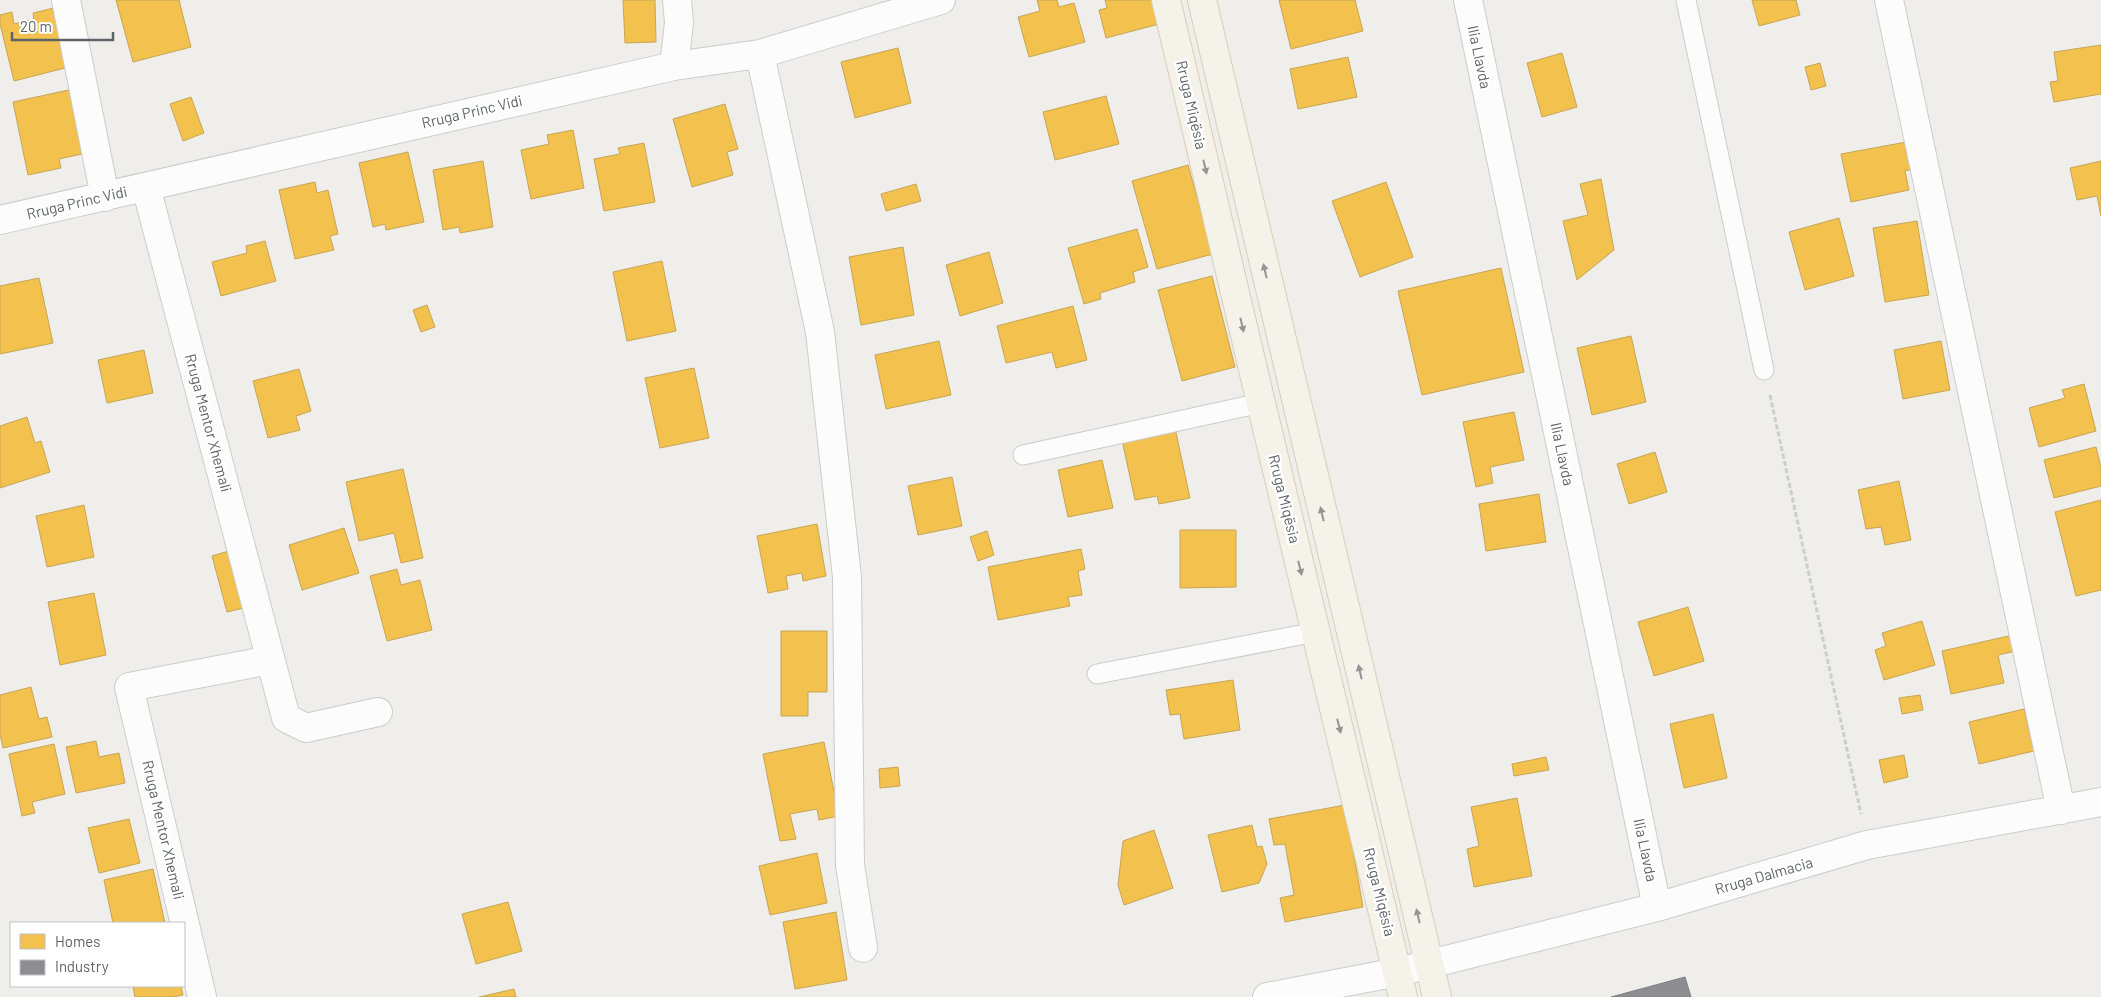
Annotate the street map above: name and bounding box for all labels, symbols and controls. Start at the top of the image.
scale bar [12,10,114,42]
text: 20 m [20,17,52,35]
street label: Ilia Llavda [1465,24,1495,90]
street label: Rruga Miqësia [1173,59,1211,151]
street label: Rruga Princ Vidi [420,91,524,131]
one-way arrow [1201,159,1209,174]
street label: Rruga Princ Vidi [25,182,129,222]
one-way arrow [1261,264,1269,279]
one-way arrow [1238,317,1246,333]
street label: Rruga Mentor Xhemali [182,352,236,494]
street label: Ilia Llavda [1548,421,1578,487]
street label: Rruga Miqësia [1265,453,1305,545]
one-way arrow [1318,507,1326,522]
one-way arrow [1296,561,1304,576]
one-way arrow [1356,665,1364,680]
one-way arrow [1335,719,1343,734]
street label: Rruga Mentor Xhemali [139,758,189,901]
street label: Ilia Llavda [1631,817,1661,883]
street label: Rruga Miqësia [1360,846,1400,938]
street label: Rruga Dalmacia [1713,852,1815,898]
one-way arrow [1414,908,1422,923]
legend [10,922,185,987]
text: Homes [55,932,100,950]
text: Industry [55,957,109,975]

